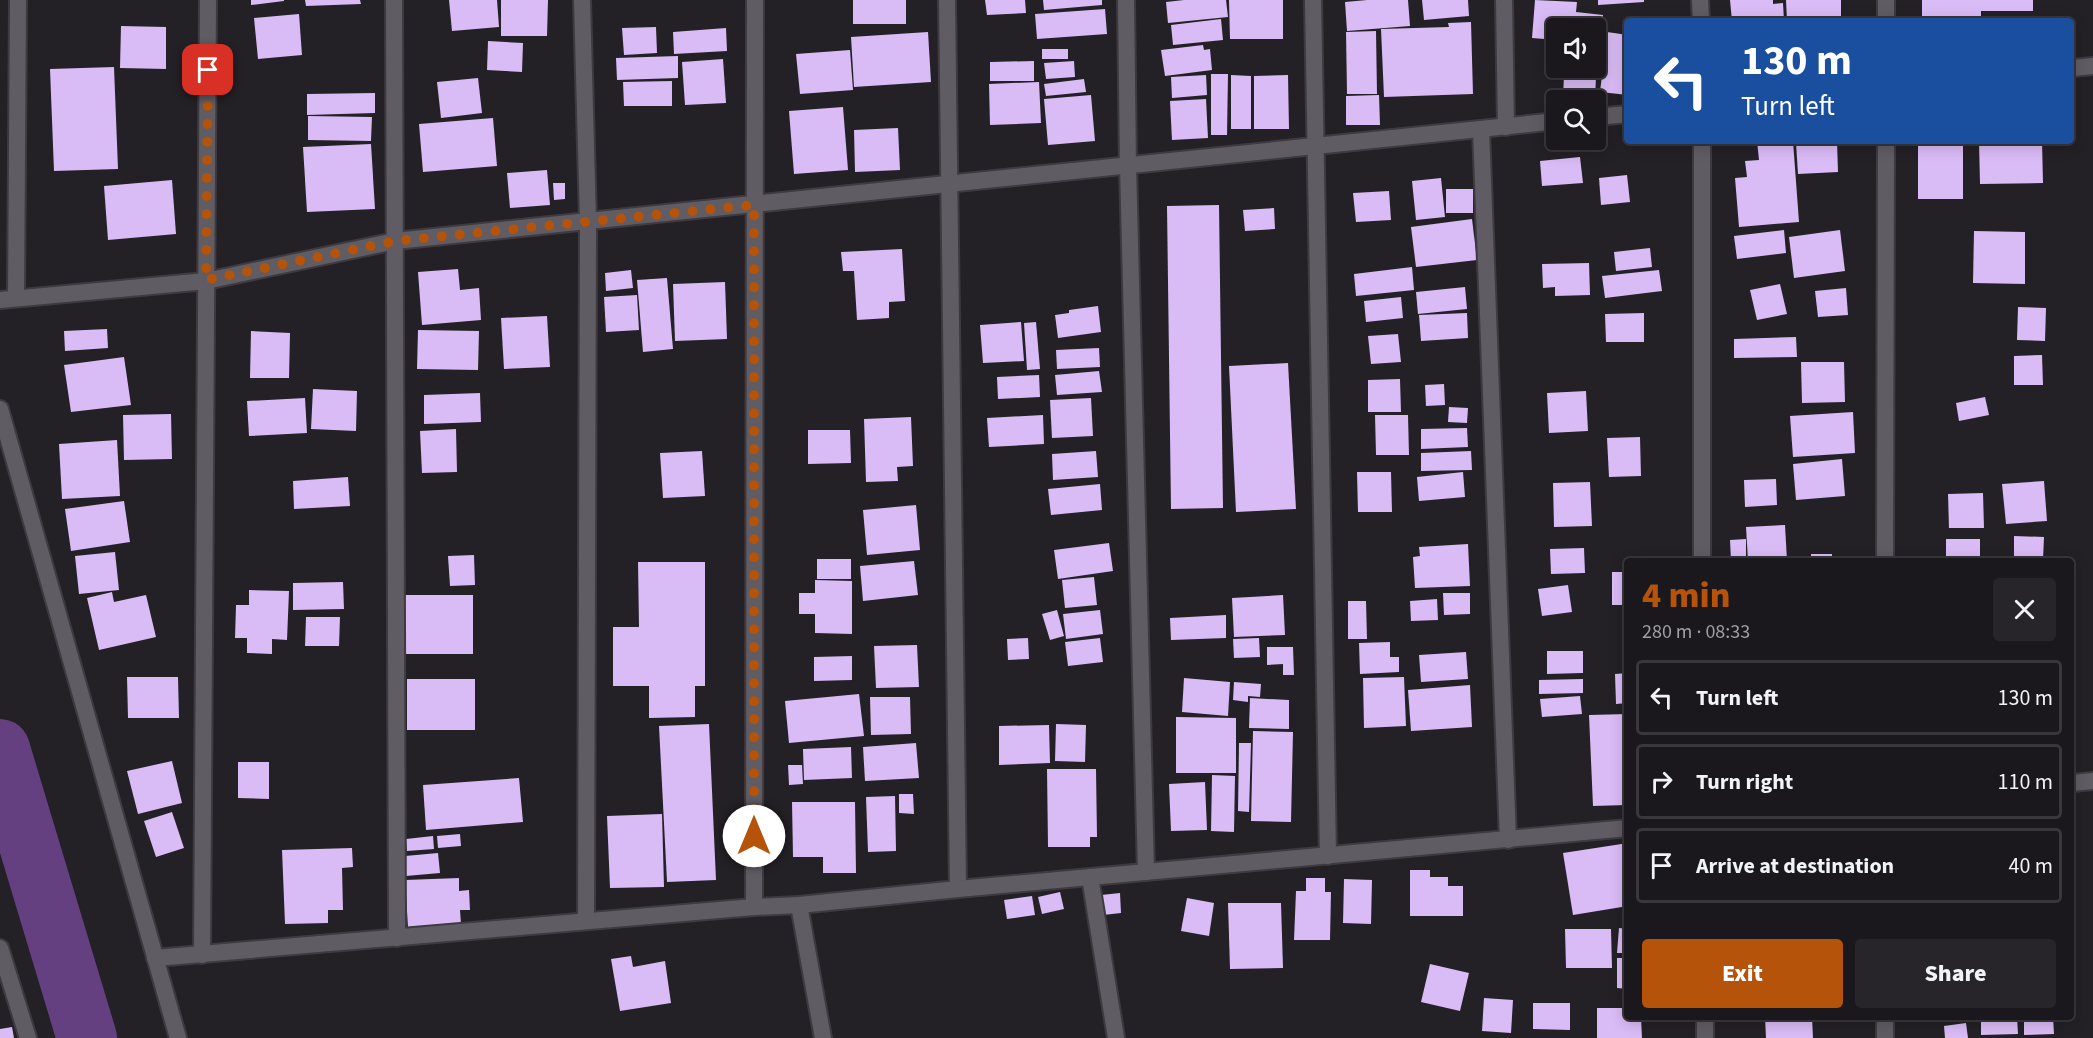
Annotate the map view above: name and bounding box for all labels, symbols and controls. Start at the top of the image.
map controls [1546,18,1606,150]
button: sound [1546,18,1606,78]
text: 130 m [1741,31,1852,91]
icon: left [1642,42,1720,120]
pin [182,44,233,95]
icon: arrive [191,53,224,86]
text: Turn left [1741,87,1835,126]
button: search [1546,90,1606,150]
text: 4 min [1642,570,1730,621]
button: close [1993,578,2056,641]
text: 280 m · 08:33 [1642,618,1750,646]
icon: left [1645,681,1678,714]
text: Turn left [1696,682,1778,714]
text: 130 m [1998,682,2053,714]
icon: right [1645,765,1678,798]
text: Turn right [1696,766,1793,798]
text: 110 m [1998,766,2053,798]
position arrow [722,804,786,868]
icon: arrive [1645,849,1678,882]
text: Arrive at destination [1696,850,1894,882]
text: 40 m [2008,850,2053,882]
button: Exit [1642,939,1843,1008]
button: Share [1855,939,2056,1008]

